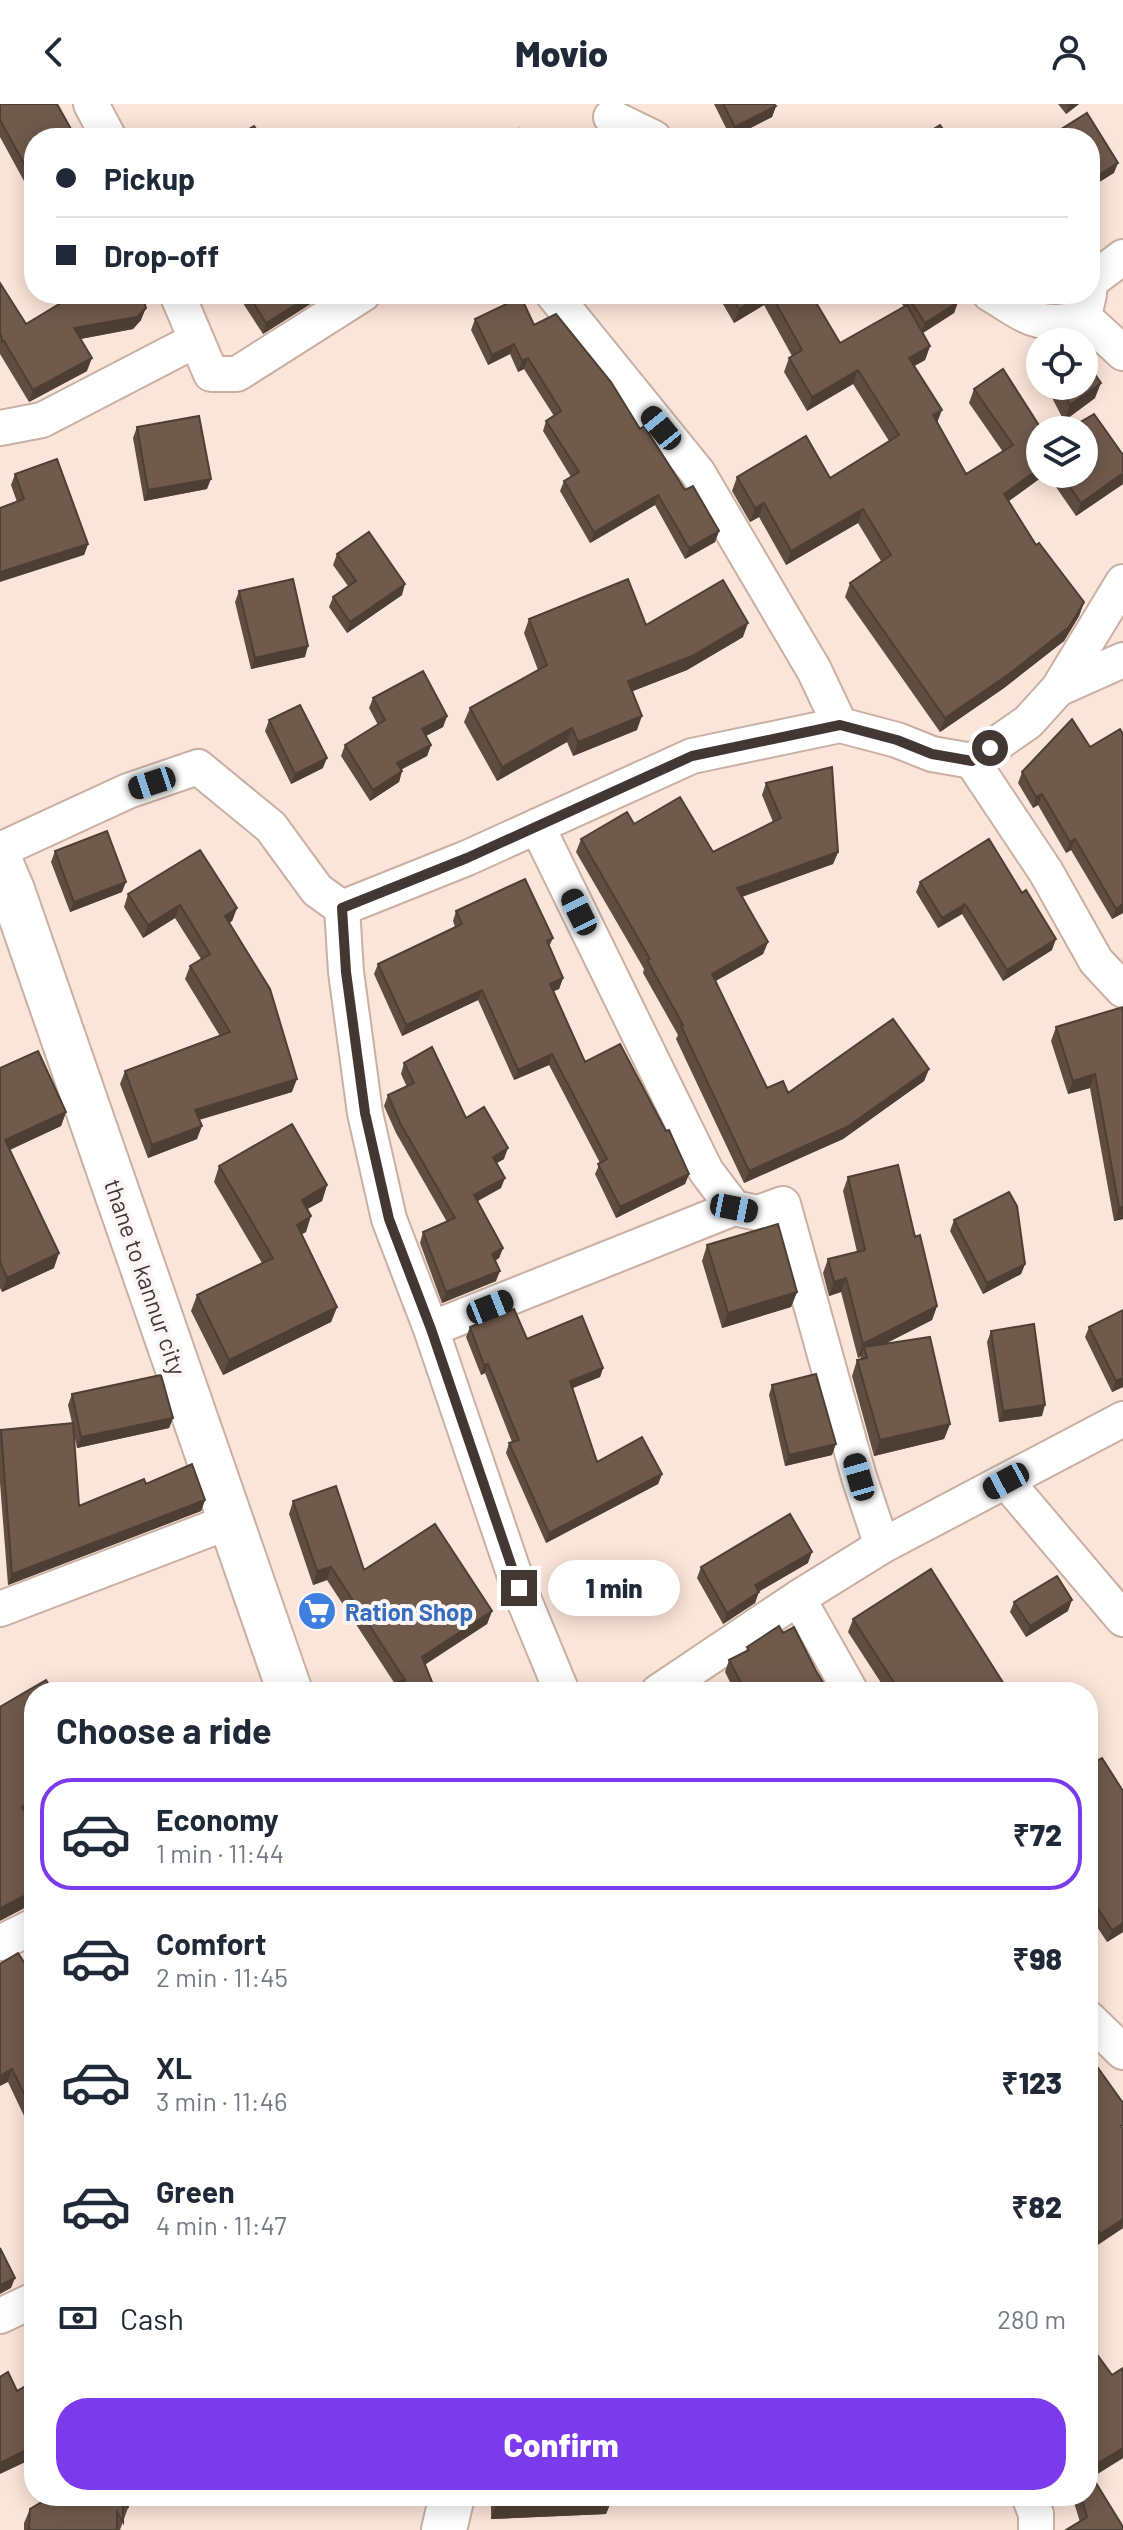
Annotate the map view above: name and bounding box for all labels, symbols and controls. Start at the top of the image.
icon: back [32,30,76,74]
icon: person [1047,30,1091,74]
text: Movio [515,31,608,74]
text: Pickup [104,160,195,196]
text: Drop-off [104,237,219,273]
map controls [1026,328,1098,488]
button: locate [1026,328,1098,400]
car [637,402,685,454]
button: layers [1026,416,1098,488]
route start [972,730,1008,766]
car [125,764,179,802]
car [558,885,600,939]
street label: thane to kannur city [99,1175,193,1379]
car [708,1192,760,1224]
car [463,1287,517,1327]
car [841,1451,877,1503]
car [979,1459,1033,1503]
callout: 1 min [547,1560,679,1616]
route end [501,1570,537,1606]
text: 1 min [585,1572,643,1603]
supermarket icon: Ration Shop [296,1590,338,1632]
place label: Ration Shop [345,1597,473,1626]
text: Choose a ride [56,1708,272,1751]
icon: car [60,1798,132,1870]
text: Economy [156,1801,279,1837]
text: ₹72 [1013,1816,1062,1852]
text: 1 min · 11:44 [156,1837,284,1868]
icon: car [60,1922,132,1994]
text: Comfort [156,1925,266,1961]
text: ₹98 [1012,1940,1062,1976]
text: 2 min · 11:45 [156,1961,288,1992]
icon: car [60,2046,132,2118]
text: XL [156,2049,192,2085]
text: ₹123 [1001,2064,1062,2100]
text: 3 min · 11:46 [156,2085,287,2116]
icon: car [60,2170,132,2242]
text: Green [156,2173,235,2209]
text: ₹82 [1011,2188,1062,2224]
text: 4 min · 11:47 [156,2209,286,2240]
icon: cash [56,2296,100,2340]
text: Cash [120,2300,184,2336]
text: 280 m [997,2303,1066,2334]
button: Confirm [56,2398,1066,2490]

